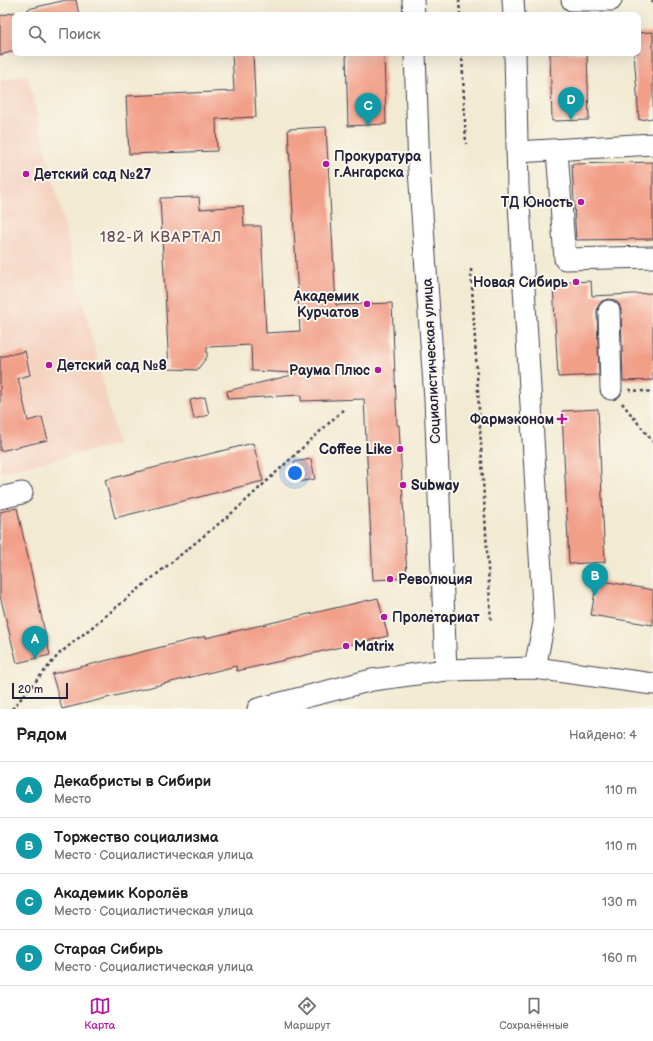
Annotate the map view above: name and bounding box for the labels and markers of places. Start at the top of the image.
pin: D [558,87,584,120]
pin: C [355,93,381,126]
place label: Прокуратура г.Ангарска [334,148,422,181]
marker: Прокуратура г.Ангарска [321,159,331,169]
place label: Детский сад №27 [34,166,151,183]
marker: Детский сад №27 [21,169,31,179]
place label: ТД Юность [501,194,574,211]
marker: ТД Юность [576,197,586,207]
place label: Новая Сибирь [473,274,569,291]
marker: Новая Сибирь [571,277,581,287]
place label: Академик Курчатов [293,288,359,321]
marker: Академик Курчатов [362,299,372,309]
place label: Детский сад №8 [57,357,167,374]
marker: Детский сад №8 [44,360,54,370]
place label: Раума Плюс [289,362,370,379]
marker: Раума Плюс [373,365,383,375]
place label: Фармэконом [470,411,554,428]
marker: Фармэконом [557,414,567,424]
place label: Coffee Like [319,441,392,458]
marker: Coffee Like [395,444,405,454]
place label: Subway [411,477,460,494]
marker: Subway [398,480,408,490]
pin: B [582,563,608,596]
place label: Революция [398,571,473,588]
marker: Революция [385,574,395,584]
place label: Пролетариат [392,609,480,626]
marker: Пролетариат [379,612,389,622]
pin: A [22,626,48,659]
place label: Matrix [354,638,395,655]
marker: Matrix [341,641,351,651]

